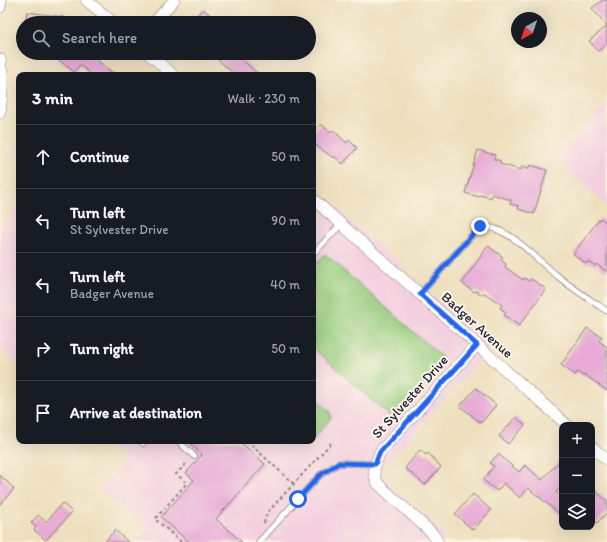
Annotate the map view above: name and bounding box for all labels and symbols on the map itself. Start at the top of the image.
north arrow [511,12,547,48]
route end [471,217,489,235]
street label: Badger Avenue [438,288,517,362]
street label: St Sylvester Drive [368,352,452,442]
route start [289,490,307,508]

